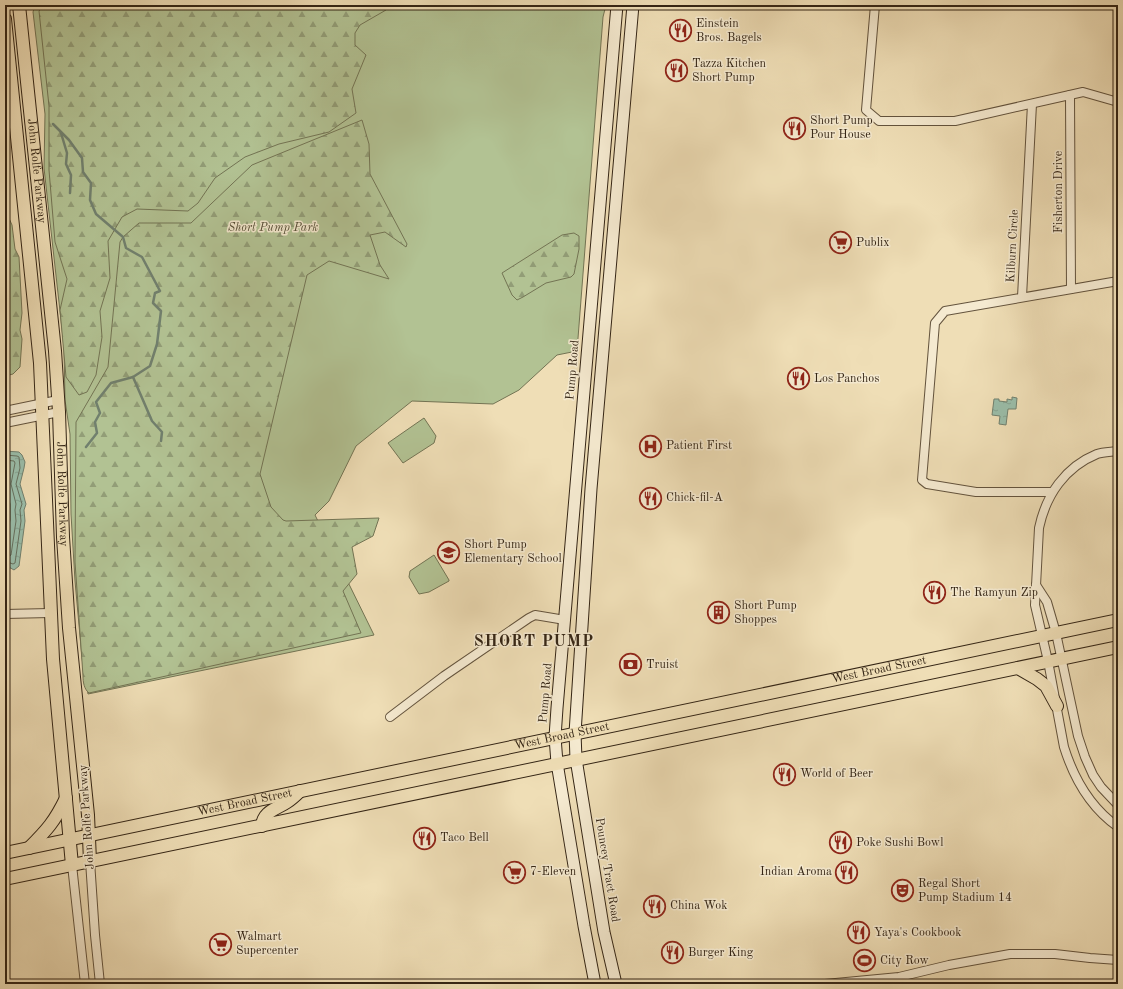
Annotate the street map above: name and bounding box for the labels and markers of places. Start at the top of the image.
restaurant icon: Einstein Bros. Bagels [668,18,694,44]
place label: Einstein Bros. Bagels [696,18,762,44]
restaurant icon: Tazza Kitchen Short Pump [664,58,690,84]
place label: Tazza Kitchen Short Pump [692,58,767,84]
restaurant icon: Short Pump Pour House [782,115,808,141]
place label: Short Pump Pour House [810,115,873,141]
supermarket icon: Publix [828,230,854,256]
place label: Publix [856,237,889,249]
restaurant icon: Los Panchos [786,366,812,392]
place label: Los Panchos [814,373,880,385]
hospital icon: Patient First [638,433,664,459]
place label: Patient First [666,440,732,452]
restaurant icon: Chick-fil-A [637,485,663,511]
place label: Chick-fil-A [666,492,723,504]
school or university icon: Short Pump Elementary School [436,539,462,565]
place label: Short Pump Elementary School [464,539,562,565]
restaurant icon: The Ramyun Zip [922,580,948,606]
place label: The Ramyun Zip [950,587,1038,599]
building icon: Short Pump Shoppes [706,600,732,626]
place label: Short Pump Shoppes [734,600,797,626]
bank icon: Truist [617,652,643,678]
place label: Truist [646,659,679,671]
restaurant icon: World of Beer [772,761,798,787]
place label: World of Beer [800,768,873,780]
restaurant icon: Taco Bell [412,825,438,851]
restaurant icon: Poke Sushi Bowl [828,830,854,856]
place label: Taco Bell [440,832,489,844]
place label: Poke Sushi Bowl [856,837,943,849]
supermarket icon: 7-Eleven [502,859,528,885]
restaurant icon: Indian Aroma [834,859,860,885]
place label: 7-Eleven [530,866,577,878]
place label: Indian Aroma [760,866,832,878]
theatre icon: Regal Short Pump Stadium 14 [889,878,915,904]
place label: Regal Short Pump Stadium 14 [918,878,1012,904]
restaurant icon: China Wok [641,893,667,919]
place label: China Wok [670,900,727,912]
restaurant icon: Yaya's Cookbook [846,920,872,946]
place label: Yaya's Cookbook [874,927,962,939]
supermarket icon: Walmart Supercenter [208,931,234,957]
place label: Walmart Supercenter [236,931,298,957]
restaurant icon: Burger King [659,940,685,966]
place label: Burger King [688,947,754,959]
sports icon: City Row [851,948,877,974]
place label: City Row [880,955,930,967]

